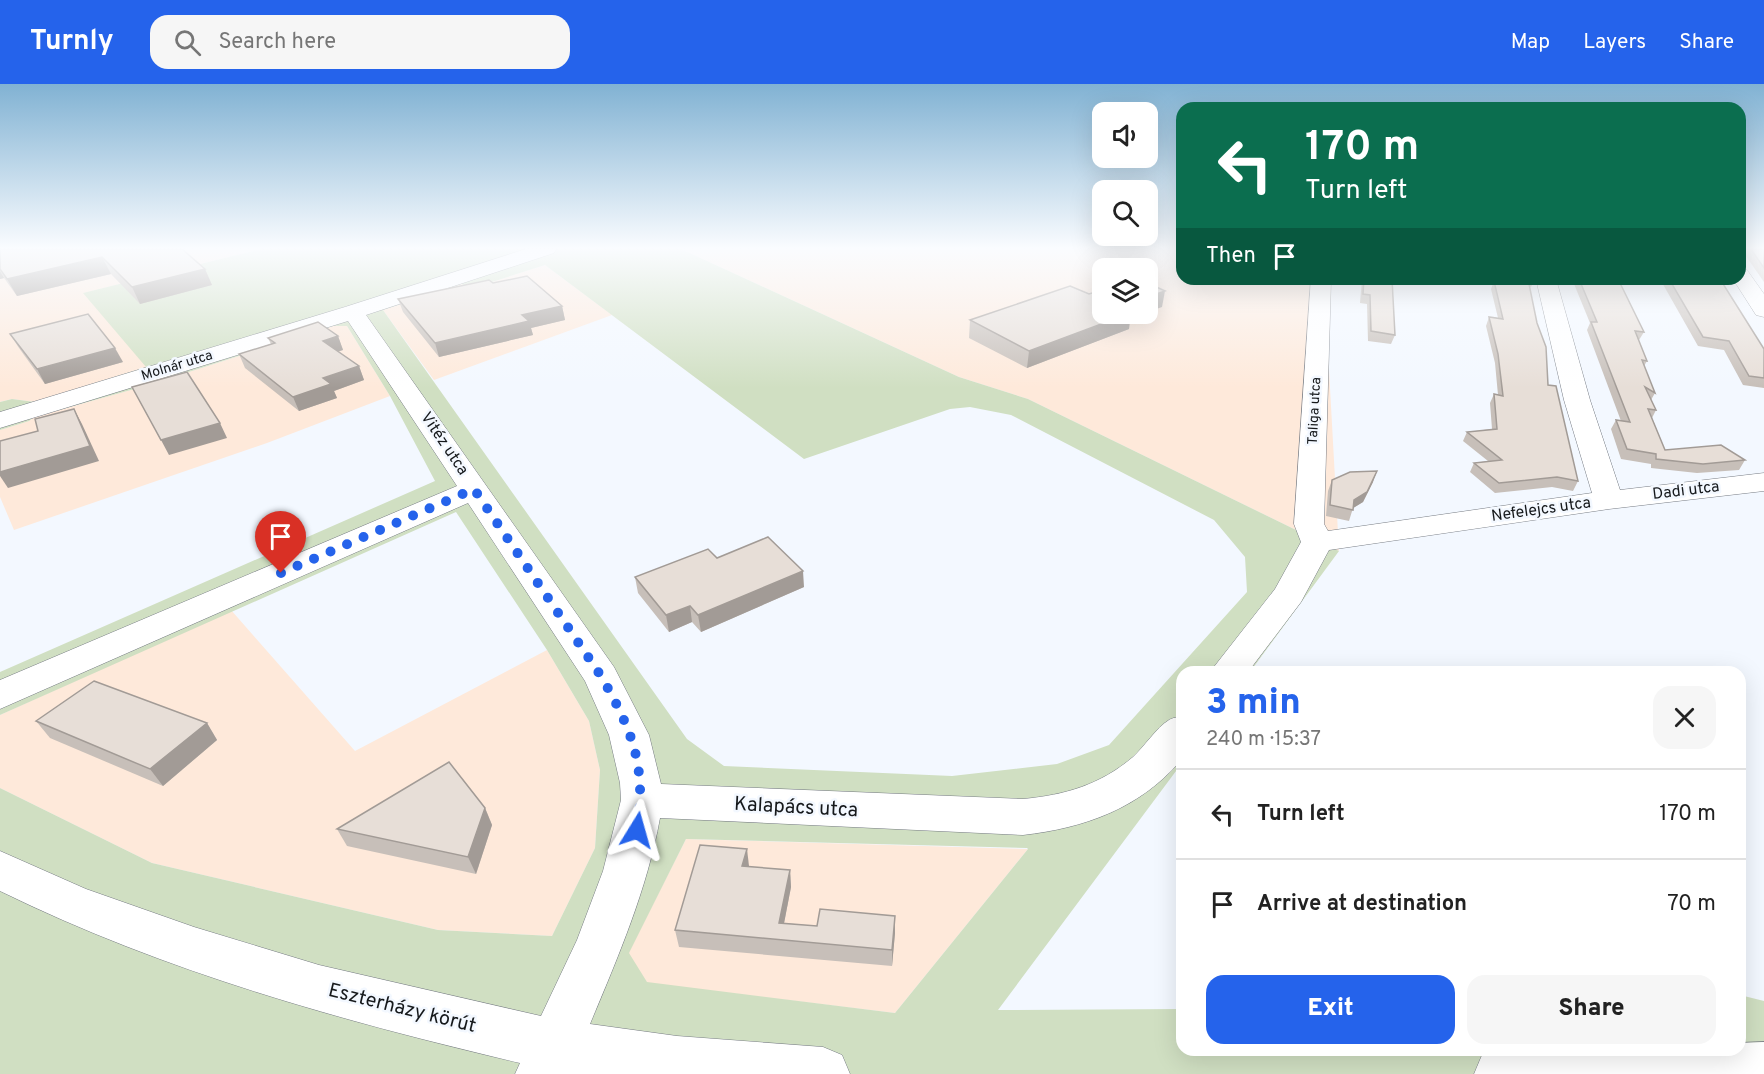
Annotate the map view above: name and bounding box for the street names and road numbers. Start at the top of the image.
street label: Molnár utca [139,347,215,385]
street label: Taliga utca [1305,377,1325,445]
street label: Vitéz utca [416,409,472,479]
street label: Dadi utca [1651,477,1721,505]
street label: Nefelejcs utca [1490,493,1592,527]
street label: Kalapács utca [733,792,859,824]
street label: Eszterházy körút [325,978,479,1040]

